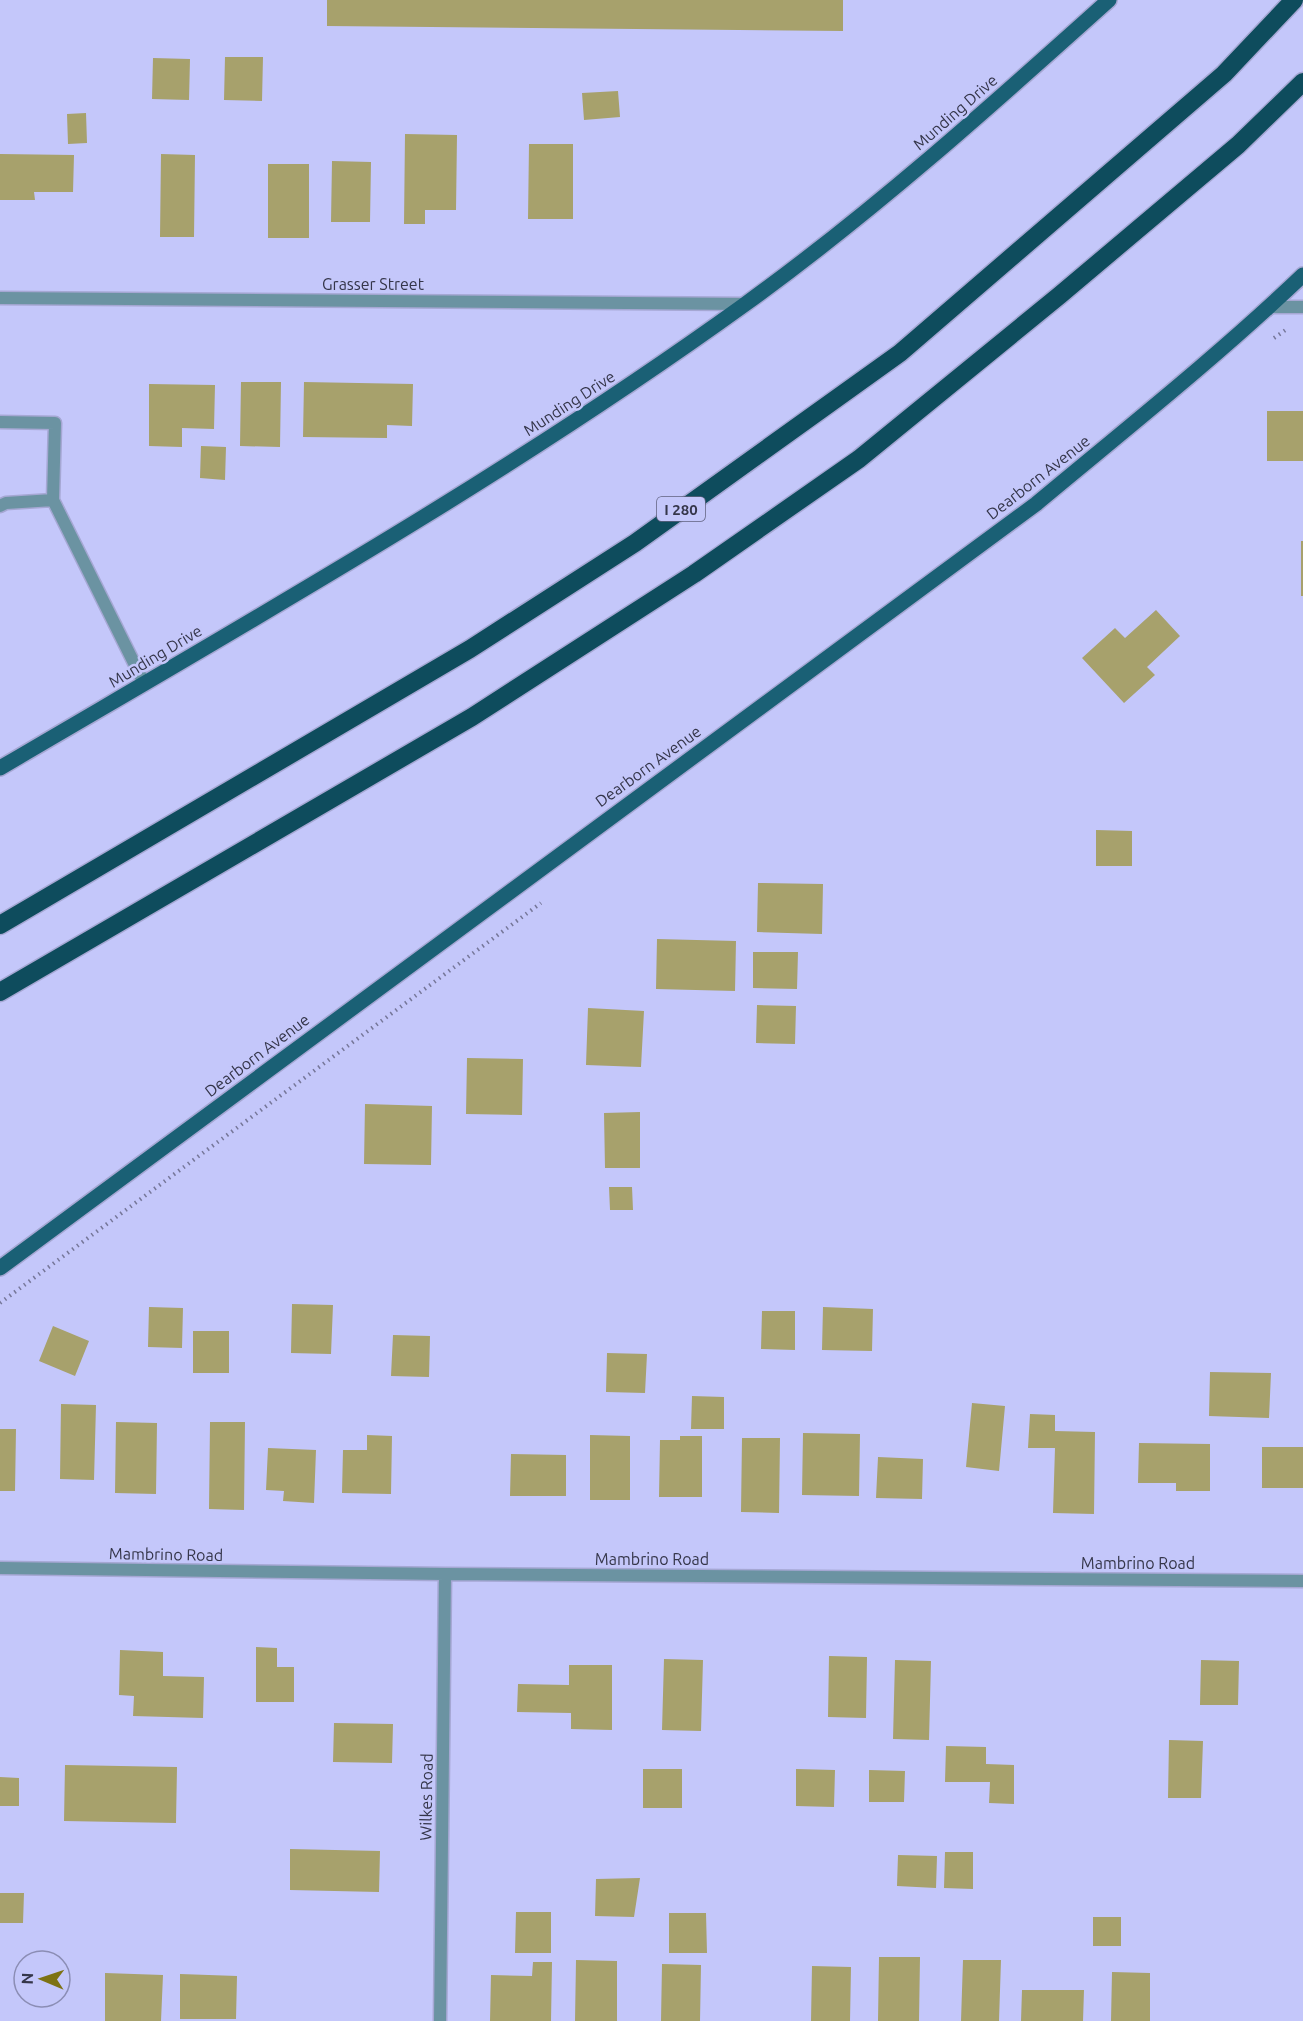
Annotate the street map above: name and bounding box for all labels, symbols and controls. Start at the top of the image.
street label: Munding Drive [909,71,1001,153]
street label: Grasser Street [322,275,425,293]
street label: Munding Drive [520,367,618,439]
street label: Dearborn Avenue [983,431,1093,523]
road number: I 280 [657,497,705,521]
street label: Munding Drive [105,621,205,691]
street label: Dearborn Avenue [592,722,704,810]
street label: Dearborn Avenue [201,1010,313,1100]
street label: Mambrino Road [109,1544,223,1564]
street label: Mambrino Road [595,1550,709,1568]
street label: Mambrino Road [1081,1554,1195,1572]
street label: Wilkes Road [416,1753,436,1841]
north arrow [12,1949,72,2009]
text: N [18,1972,36,1985]

